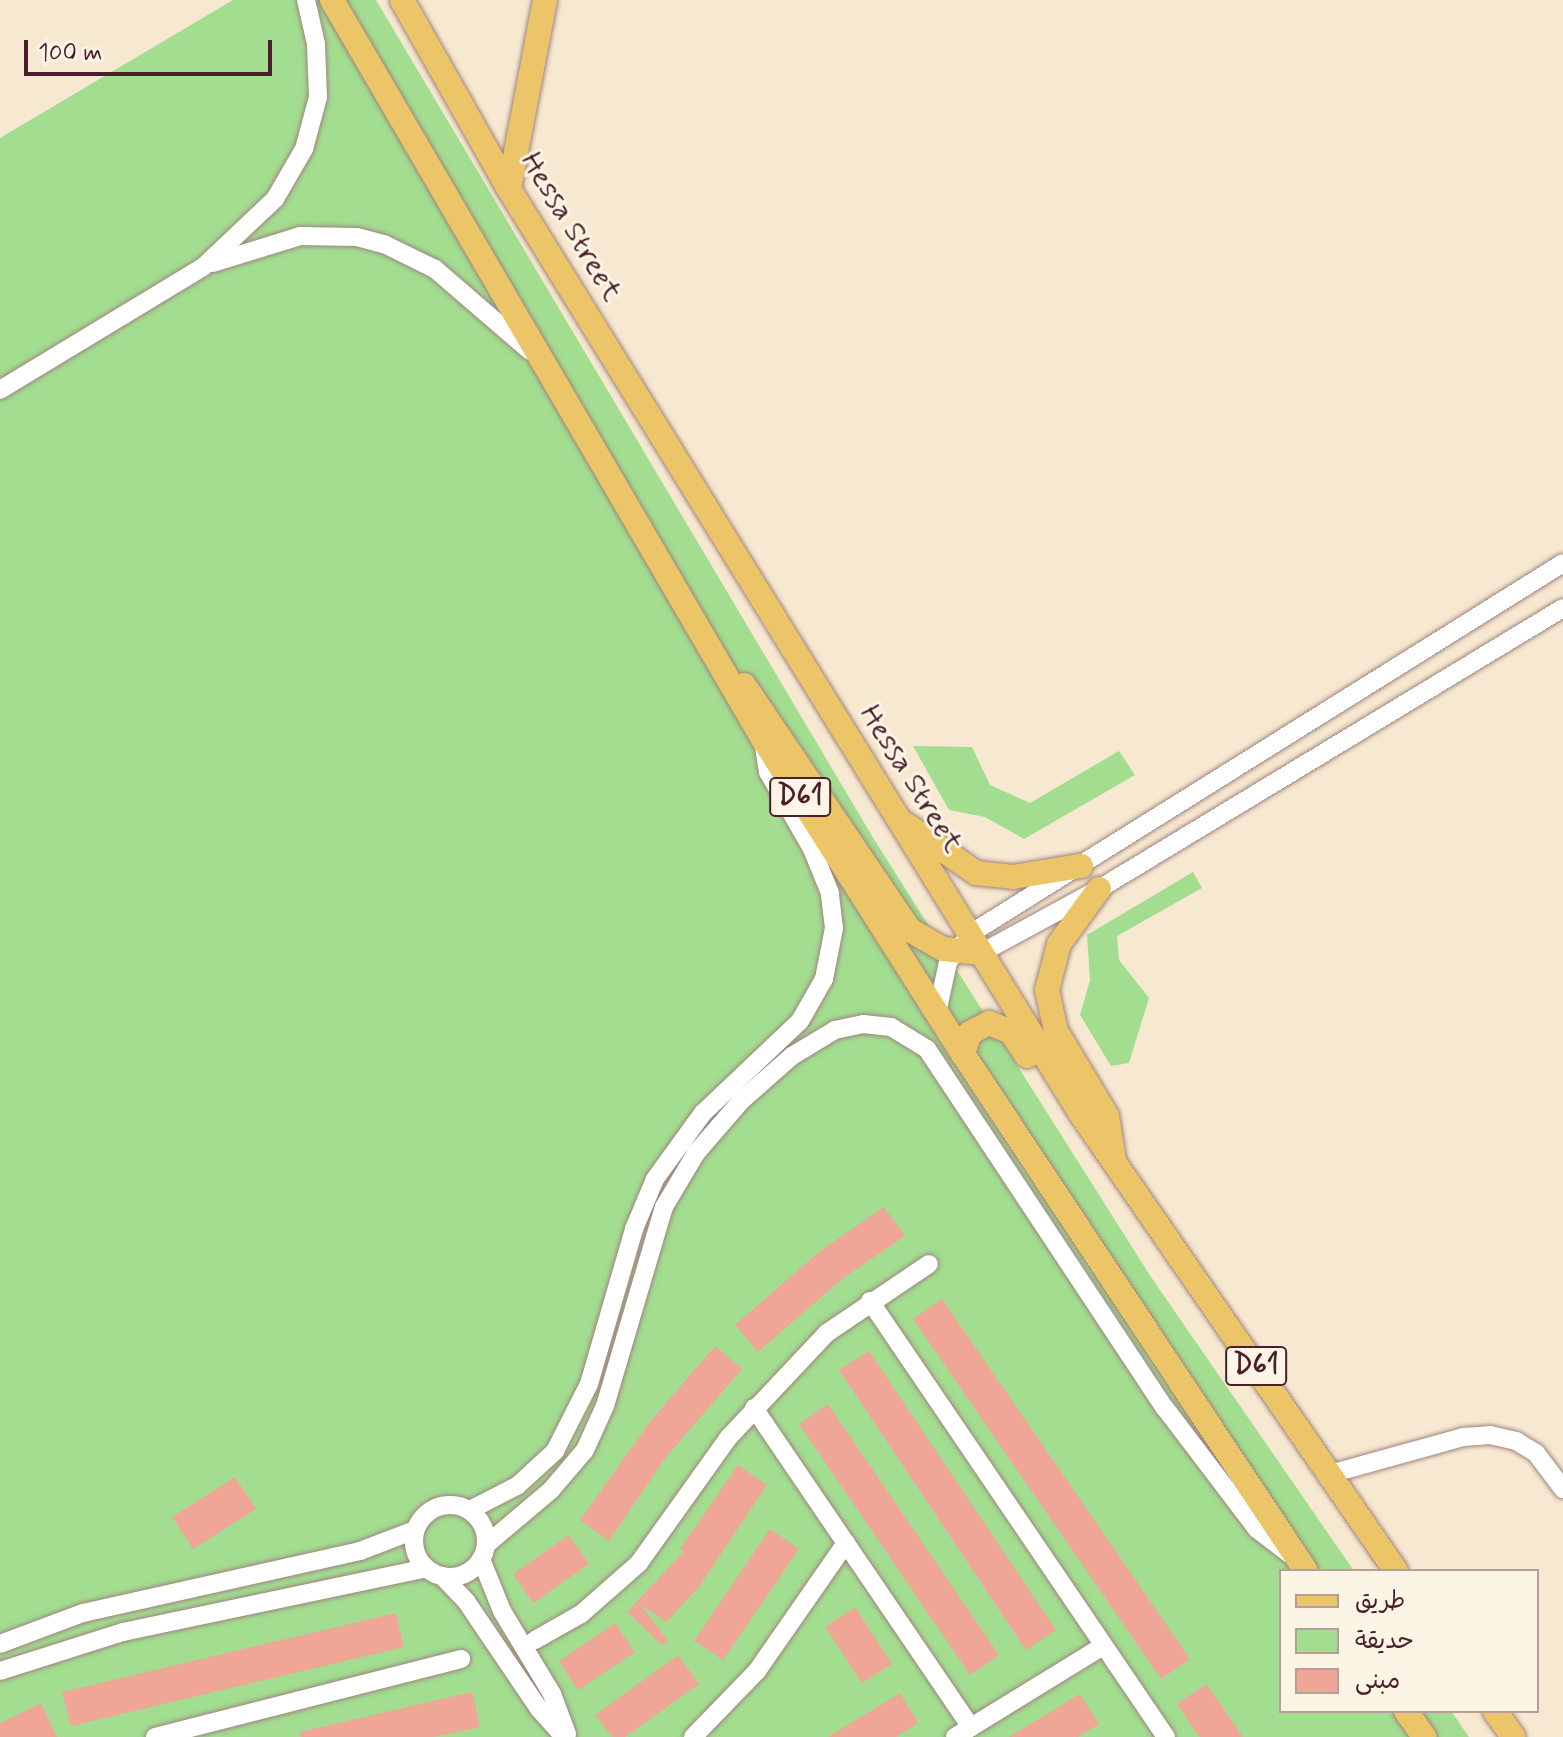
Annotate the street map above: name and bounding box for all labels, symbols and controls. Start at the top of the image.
scale bar [28,24,276,74]
text: 100 m [38,38,102,69]
street label: Hessa Street [512,146,630,308]
street label: Hessa Street [851,698,971,860]
road number: D61 [768,773,832,821]
road number: D61 [1224,1342,1288,1390]
legend [1279,1569,1539,1713]
text: طريق [1355,1586,1405,1617]
text: حديقة [1355,1626,1414,1657]
text: مبنى [1355,1666,1400,1697]

